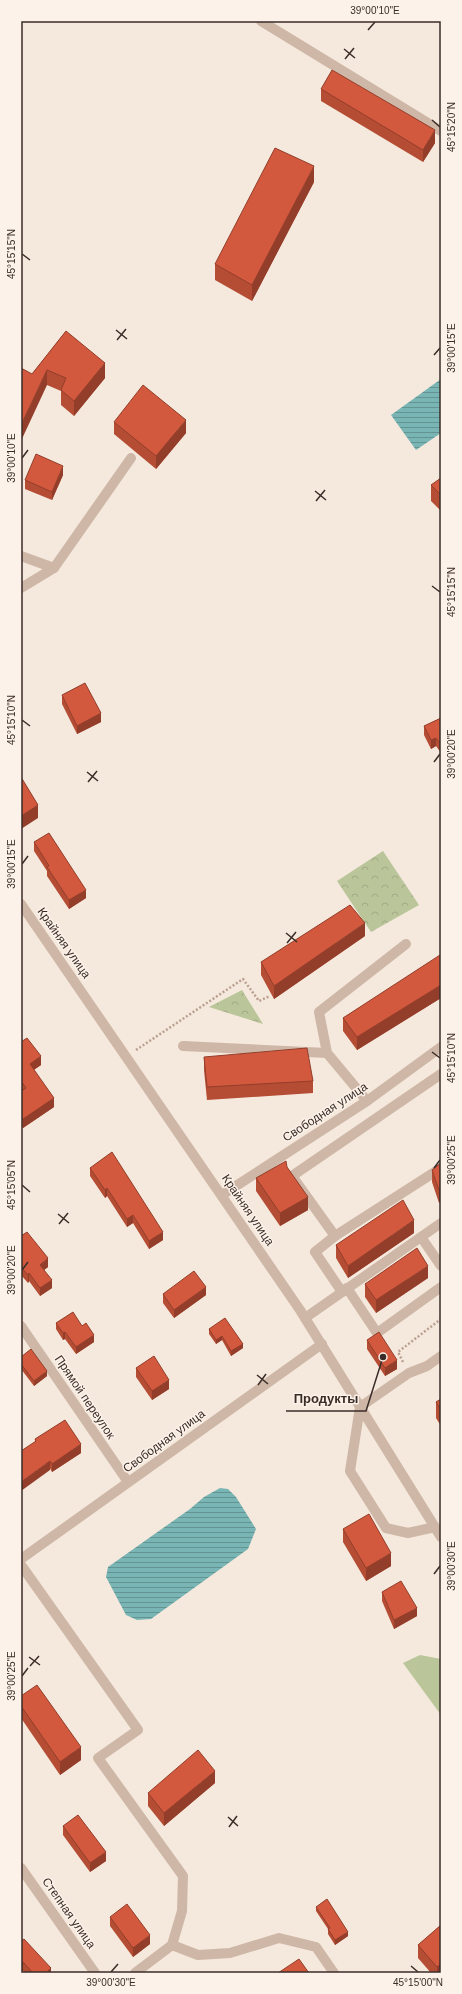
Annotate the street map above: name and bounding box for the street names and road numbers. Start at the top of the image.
street label: Крайняя улица [34,905,94,981]
street label: Свободная улица [280,1079,370,1145]
street label: Крайняя улица [219,1172,277,1249]
street label: Прямой переулок [52,1353,119,1442]
street label: Свободная улица [120,1406,208,1475]
street label: Степная улица [39,1875,99,1951]

